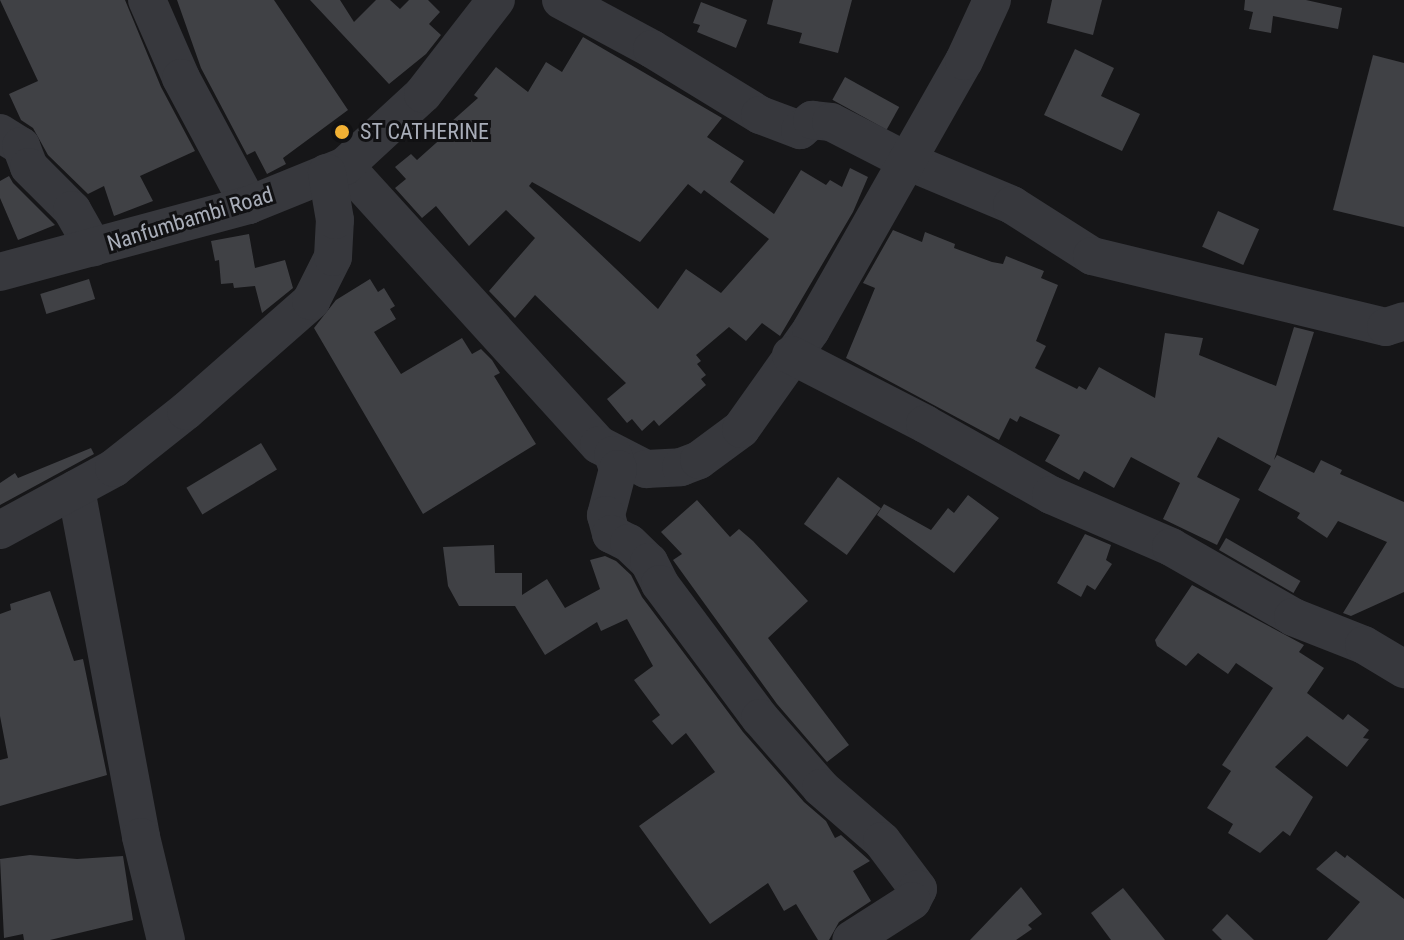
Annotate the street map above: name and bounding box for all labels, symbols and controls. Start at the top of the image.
place label: ST CATHERINE [360,119,489,145]
marker: ST CATHERINE [331,121,353,143]
street label: Nanfumbambi Road [104,181,276,257]

